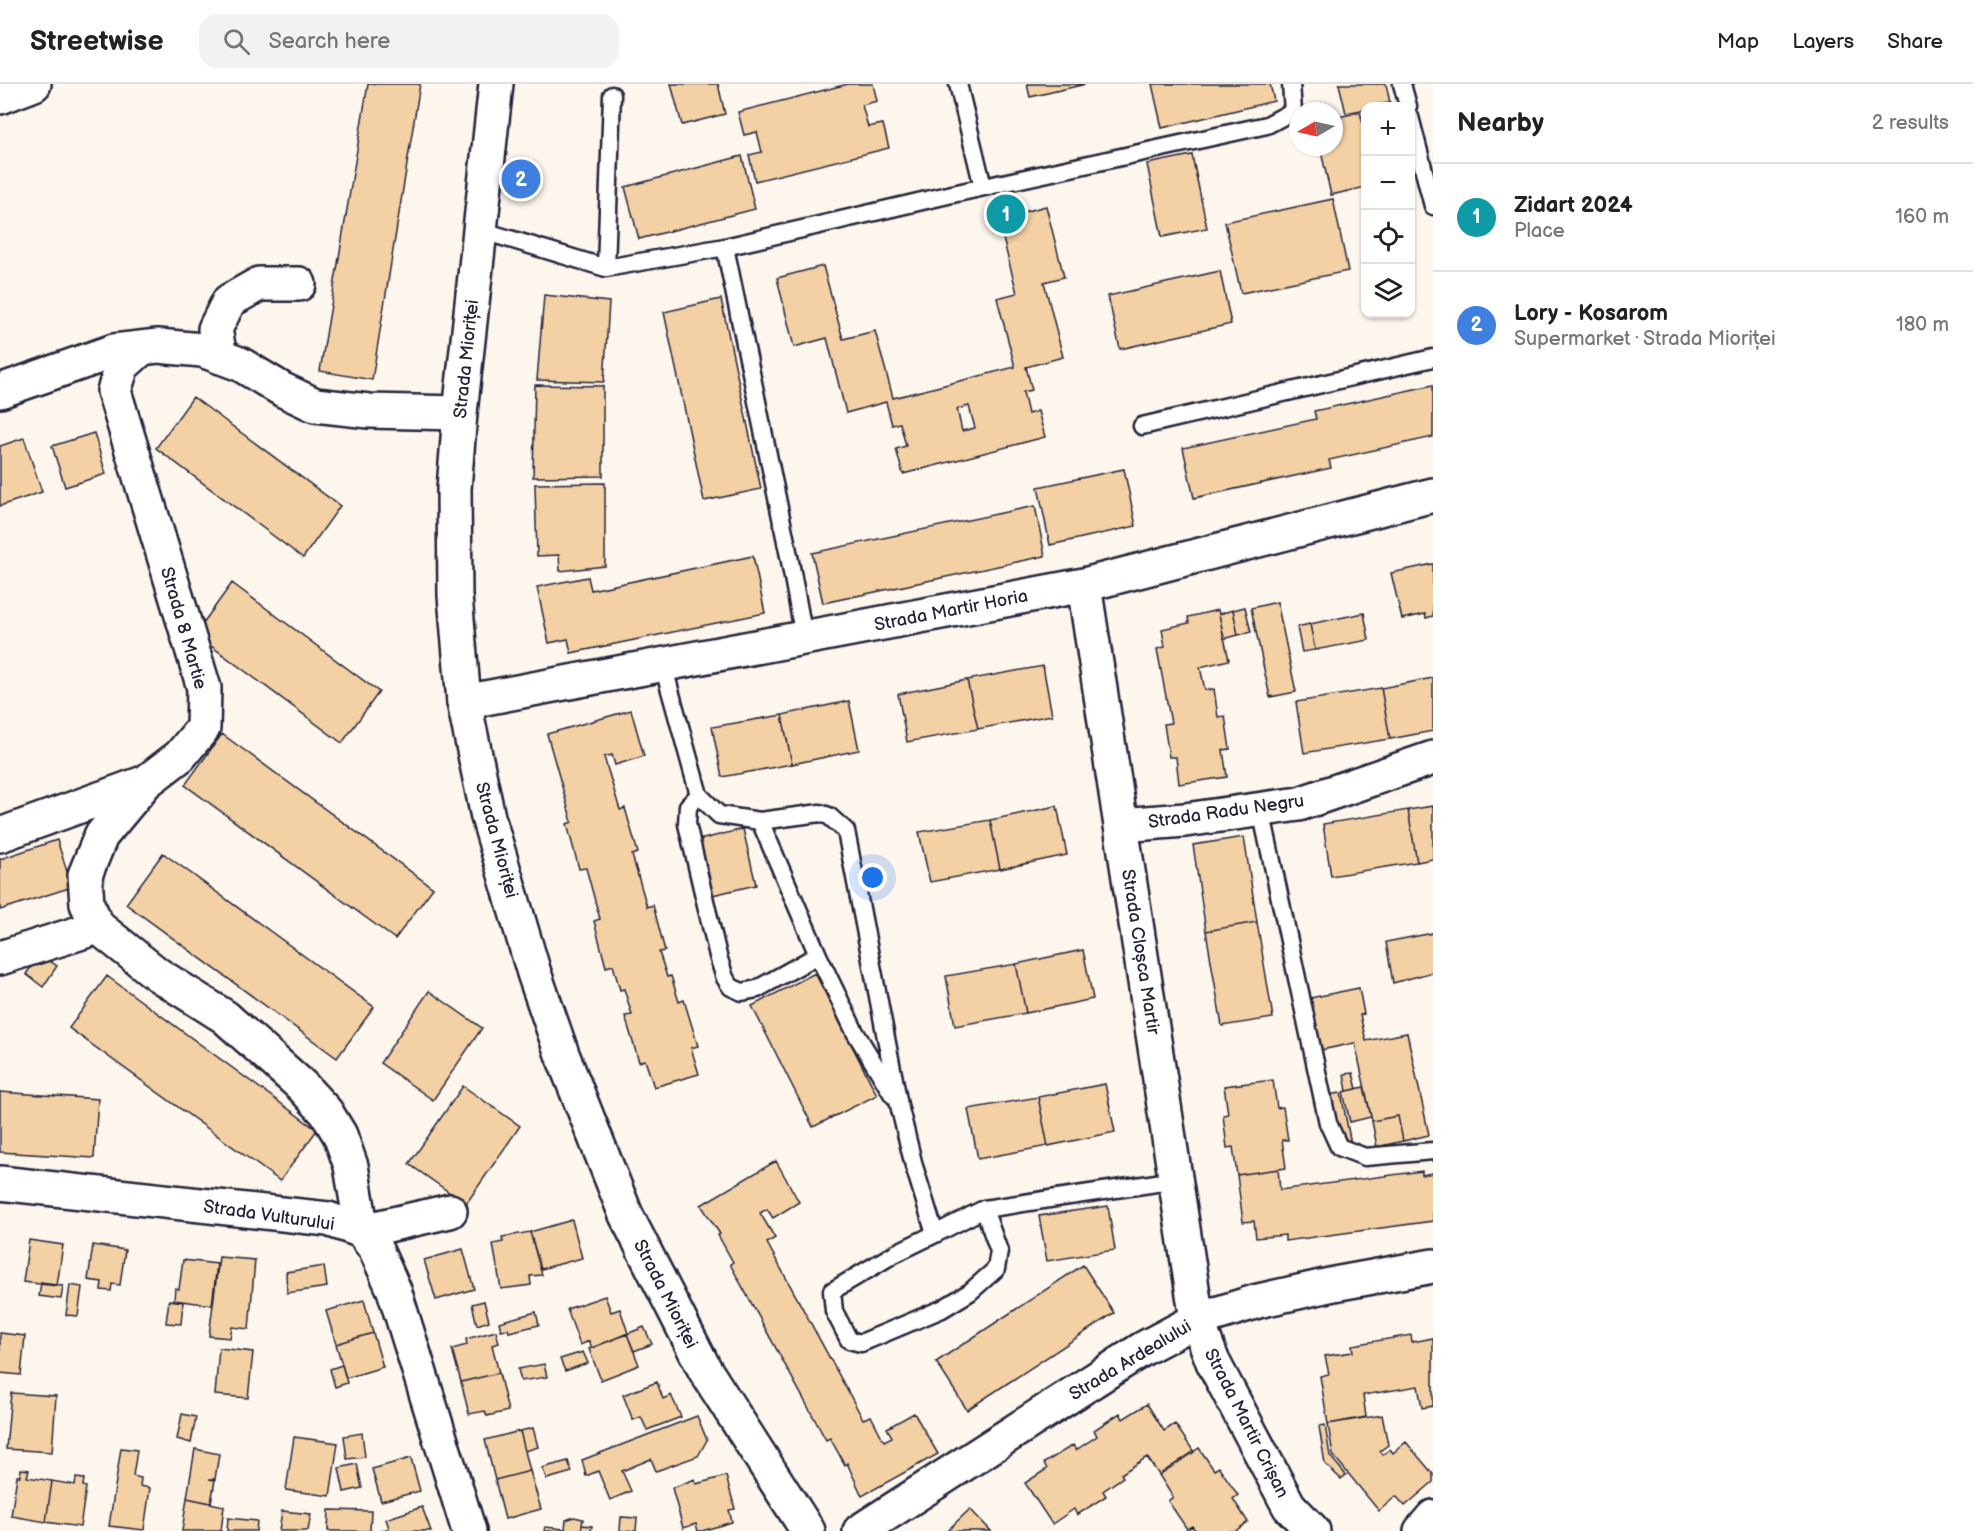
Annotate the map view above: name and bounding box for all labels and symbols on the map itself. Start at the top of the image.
north arrow [1289,102,1343,156]
pin: 2 [502,156,540,202]
pin: 1 [986,192,1026,236]
street label: Strada Mioriței [450,299,483,419]
street label: Strada 8 Martie [156,565,211,692]
street label: Strada Martir Horia [873,585,1030,636]
street label: Strada Mioriței [471,780,522,900]
street label: Strada Radu Negru [1147,790,1305,833]
your location [858,863,887,892]
street label: Strada Cloșca Martir [1117,868,1164,1037]
street label: Strada Vulturului [202,1196,336,1235]
street label: Strada Mioriței [629,1236,702,1352]
street label: Strada Ardealului [1065,1316,1195,1405]
street label: Strada Martir Crișan [1200,1345,1293,1501]

